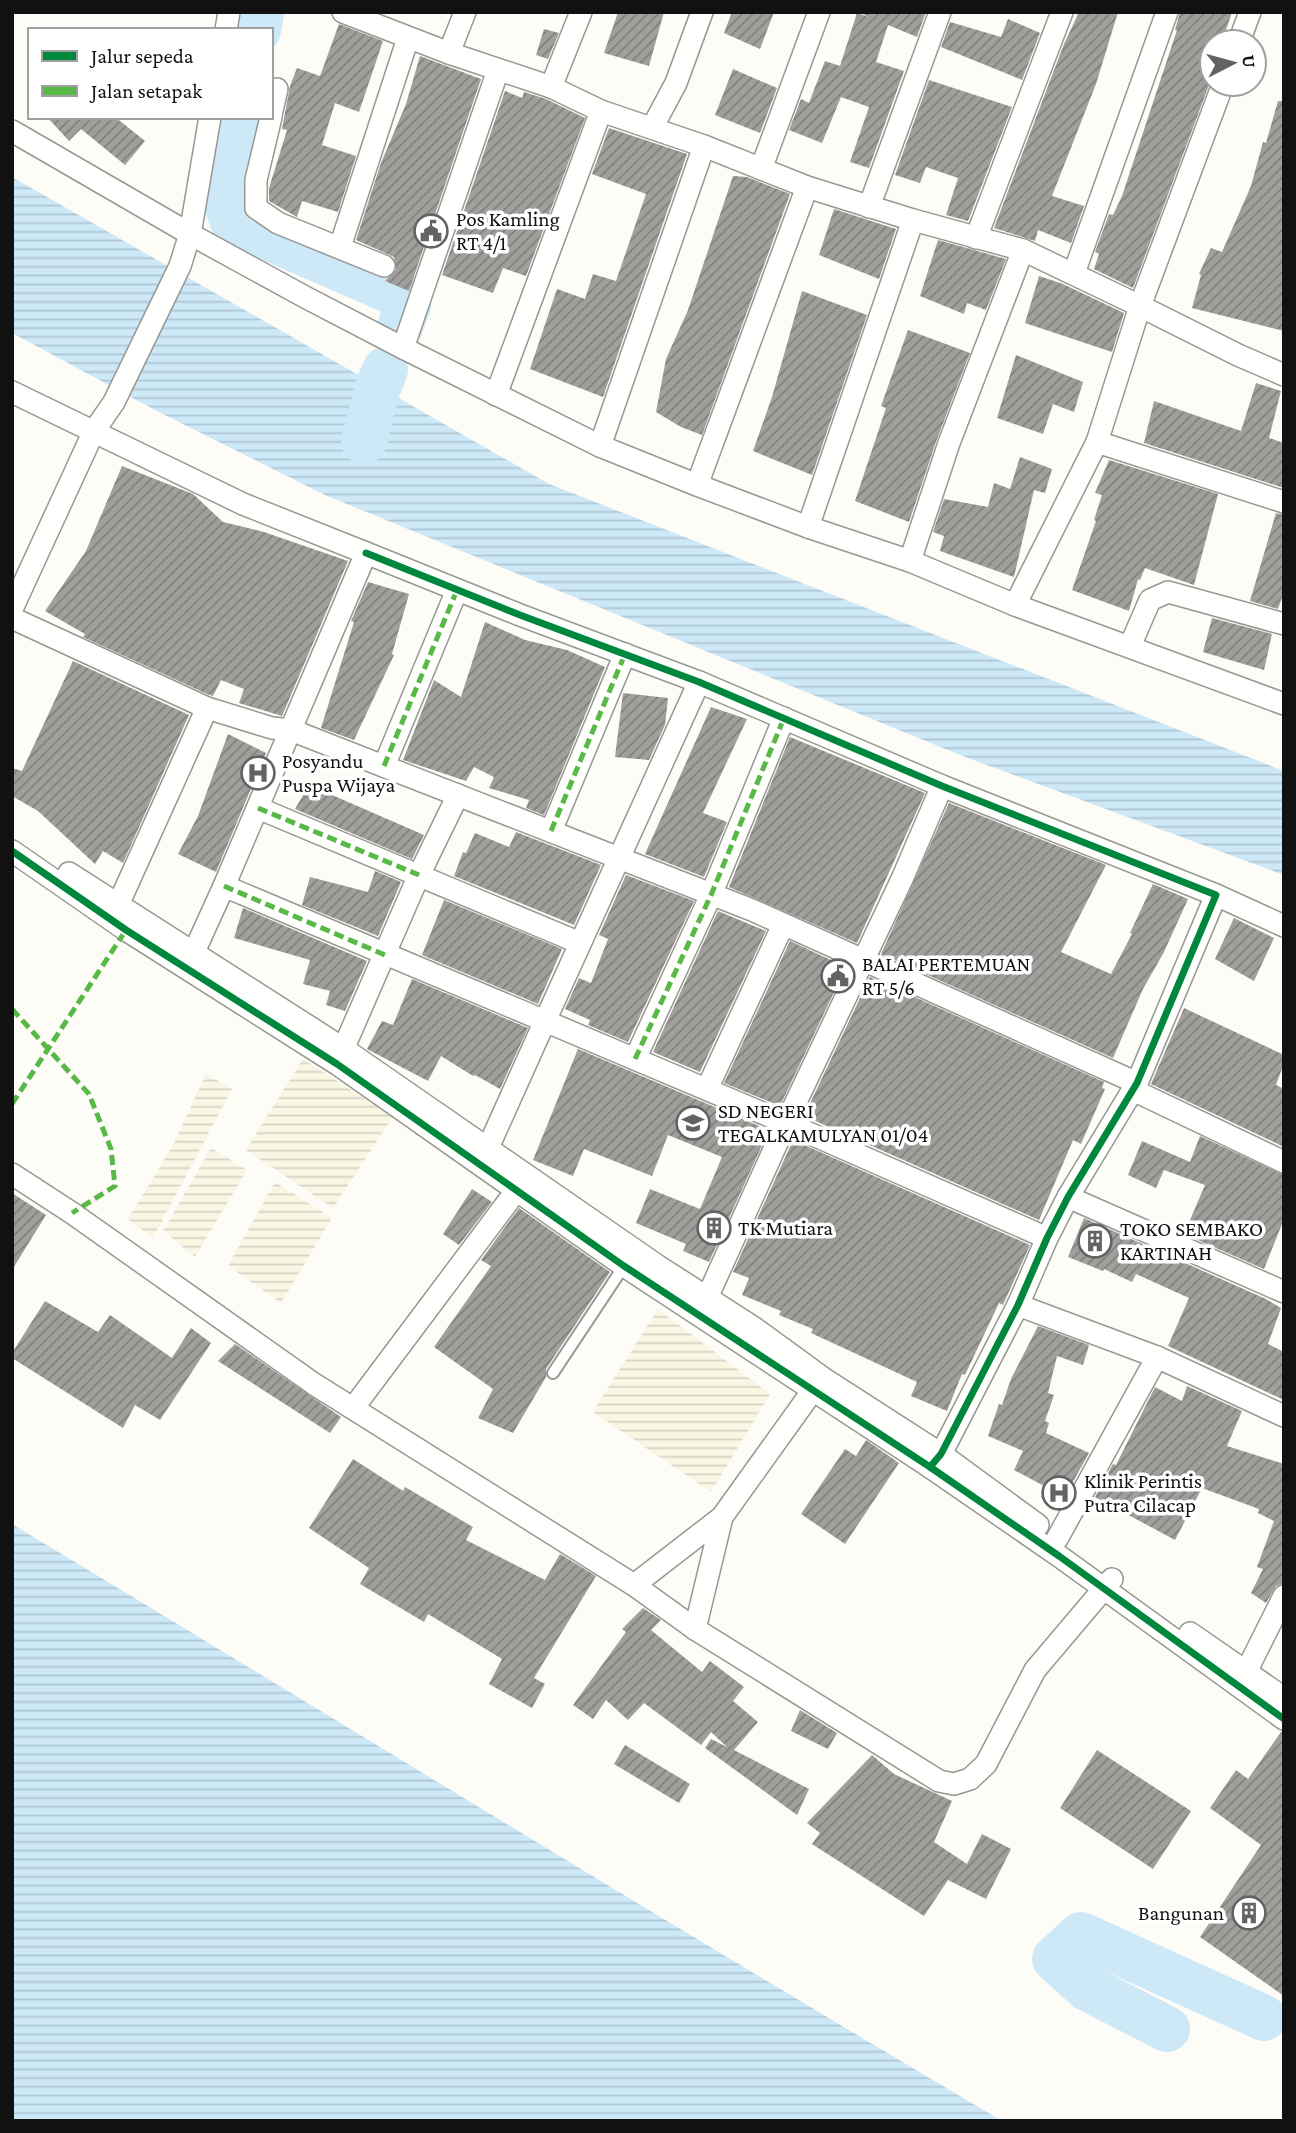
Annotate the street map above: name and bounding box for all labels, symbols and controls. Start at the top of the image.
legend [28,28,273,119]
north arrow [1198,28,1268,98]
text: Jalur sepeda [89,44,194,68]
text: U [1238,54,1261,69]
text: Jalan setapak [89,79,202,103]
place label: Pos Kamling RT 4/1 [456,207,560,255]
public building icon: Pos Kamling RT 4/1 [412,212,450,250]
place label: Posyandu Puspa Wijaya [282,749,395,797]
hospital icon: Posyandu Puspa Wijaya [239,754,277,792]
place label: BALAI PERTEMUAN RT 5/6 [862,952,1030,1000]
public building icon: BALAI PERTEMUAN RT 5/6 [819,957,857,995]
place label: SD NEGERI TEGALKAMULYAN 01/04 [718,1099,928,1147]
school or university icon: SD NEGERI TEGALKAMULYAN 01/04 [674,1104,712,1142]
building icon: TK Mutiara [695,1209,733,1247]
place label: TK Mutiara [738,1216,833,1240]
place label: TOKO SEMBAKO KARTINAH [1120,1217,1263,1265]
building icon: TOKO SEMBAKO KARTINAH [1076,1222,1114,1260]
place label: Klinik Perintis Putra Cilacap [1084,1469,1202,1517]
hospital icon: Klinik Perintis Putra Cilacap [1040,1474,1078,1512]
building icon: Bangunan [1230,1894,1268,1932]
place label: Bangunan [1138,1901,1224,1925]

